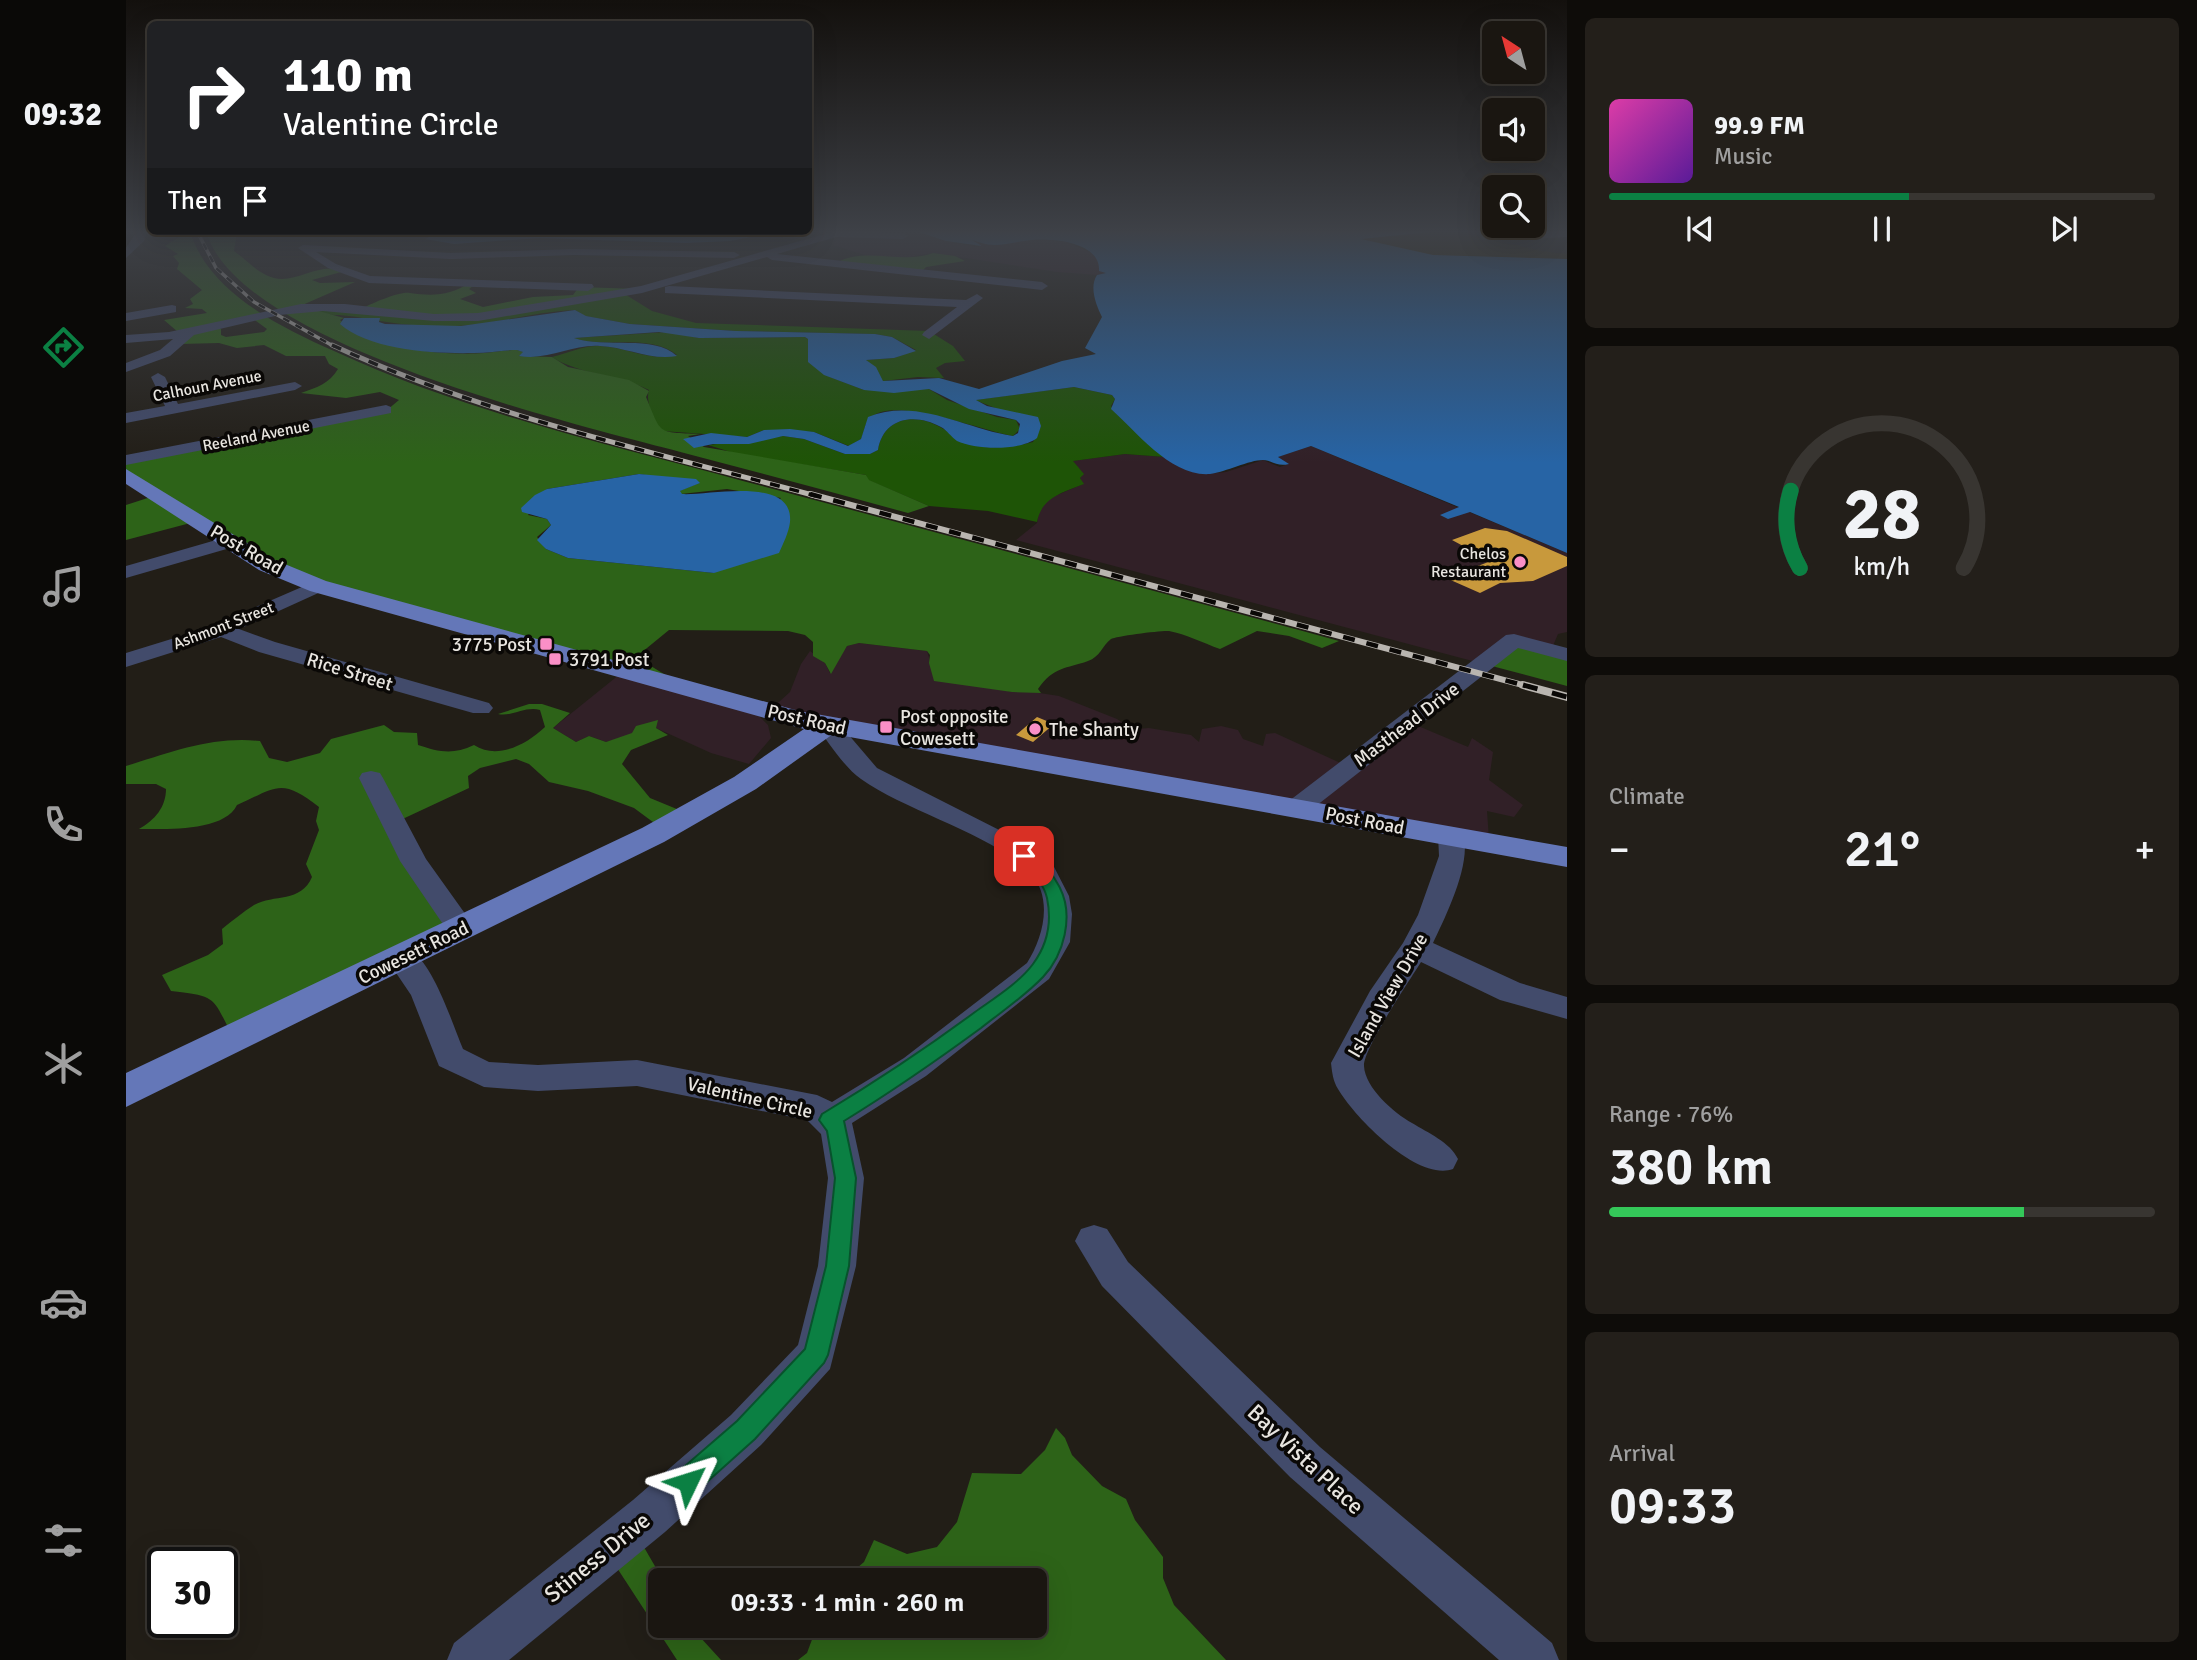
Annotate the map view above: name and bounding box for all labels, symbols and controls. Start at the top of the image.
north arrow [1482,21,1545,84]
map controls [1482,21,1545,238]
text: 110 m [283,45,413,105]
icon: right [168,49,259,140]
text: 09:32 [24,95,102,134]
button: sound [1482,98,1545,161]
text: Valentine Circle [283,105,499,144]
text: 99.9 FM [1714,110,1805,142]
text: Music [1714,142,1772,171]
button: search [1482,175,1545,238]
icon: arrive [236,182,274,220]
text: Then [168,185,222,217]
icon: previous [1681,210,1719,248]
icon: pause [1863,210,1901,248]
icon: next [2045,210,2083,248]
icon: directions [39,323,88,372]
street label: Calhoun Avenue [151,366,263,406]
street label: Reeland Avenue [201,416,312,456]
text: 28 [1843,470,1921,559]
street label: Post Road [206,519,287,580]
place label: Chelos Restaurant [1431,544,1506,582]
text: km/h [1854,550,1910,581]
marker: Chelos Restaurant [1512,554,1528,570]
icon: music [39,562,88,611]
street label: Ashmont Street [170,597,277,654]
place label: 3775 Post [452,633,532,657]
marker: 3775 Post [538,636,554,652]
street label: Rice Street [304,648,396,696]
place label: 3791 Post [569,648,650,672]
marker: 3791 Post [547,651,563,667]
street label: Masthead Drive [1349,677,1464,772]
street label: Post Road [765,699,848,741]
place label: Post opposite Cowesett [900,705,1009,751]
place label: The Shanty [1049,718,1139,742]
marker: Post opposite Cowesett [878,719,894,735]
marker: The Shanty [1027,721,1043,737]
text: Climate [1609,782,1685,811]
icon: phone [39,800,88,849]
street label: Post Road [1323,802,1406,840]
text: 21° [1844,817,1920,881]
pin [994,826,1054,886]
text: − [1609,826,1630,873]
text: + [2134,826,2155,873]
icon: arrive [1005,837,1043,875]
street label: Cowesett Road [354,916,473,990]
street label: Island View Drive [1343,929,1433,1062]
icon: climate [39,1039,88,1088]
street label: Valentine Circle [685,1072,815,1124]
text: Range · 76% [1609,1100,1733,1129]
text: 380 km [1609,1135,1773,1199]
icon: car [39,1278,88,1327]
street label: Bay Vista Place [1241,1398,1370,1521]
text: Arrival [1609,1439,1675,1468]
position arrow [651,1445,725,1519]
text: 09:33 [1609,1474,1736,1538]
street label: Stiness Drive [538,1506,656,1609]
icon: filters [39,1516,88,1565]
speed limit sign: 30 [147,1547,238,1638]
text: 09:33 · 1 min · 260 m [731,1587,964,1619]

